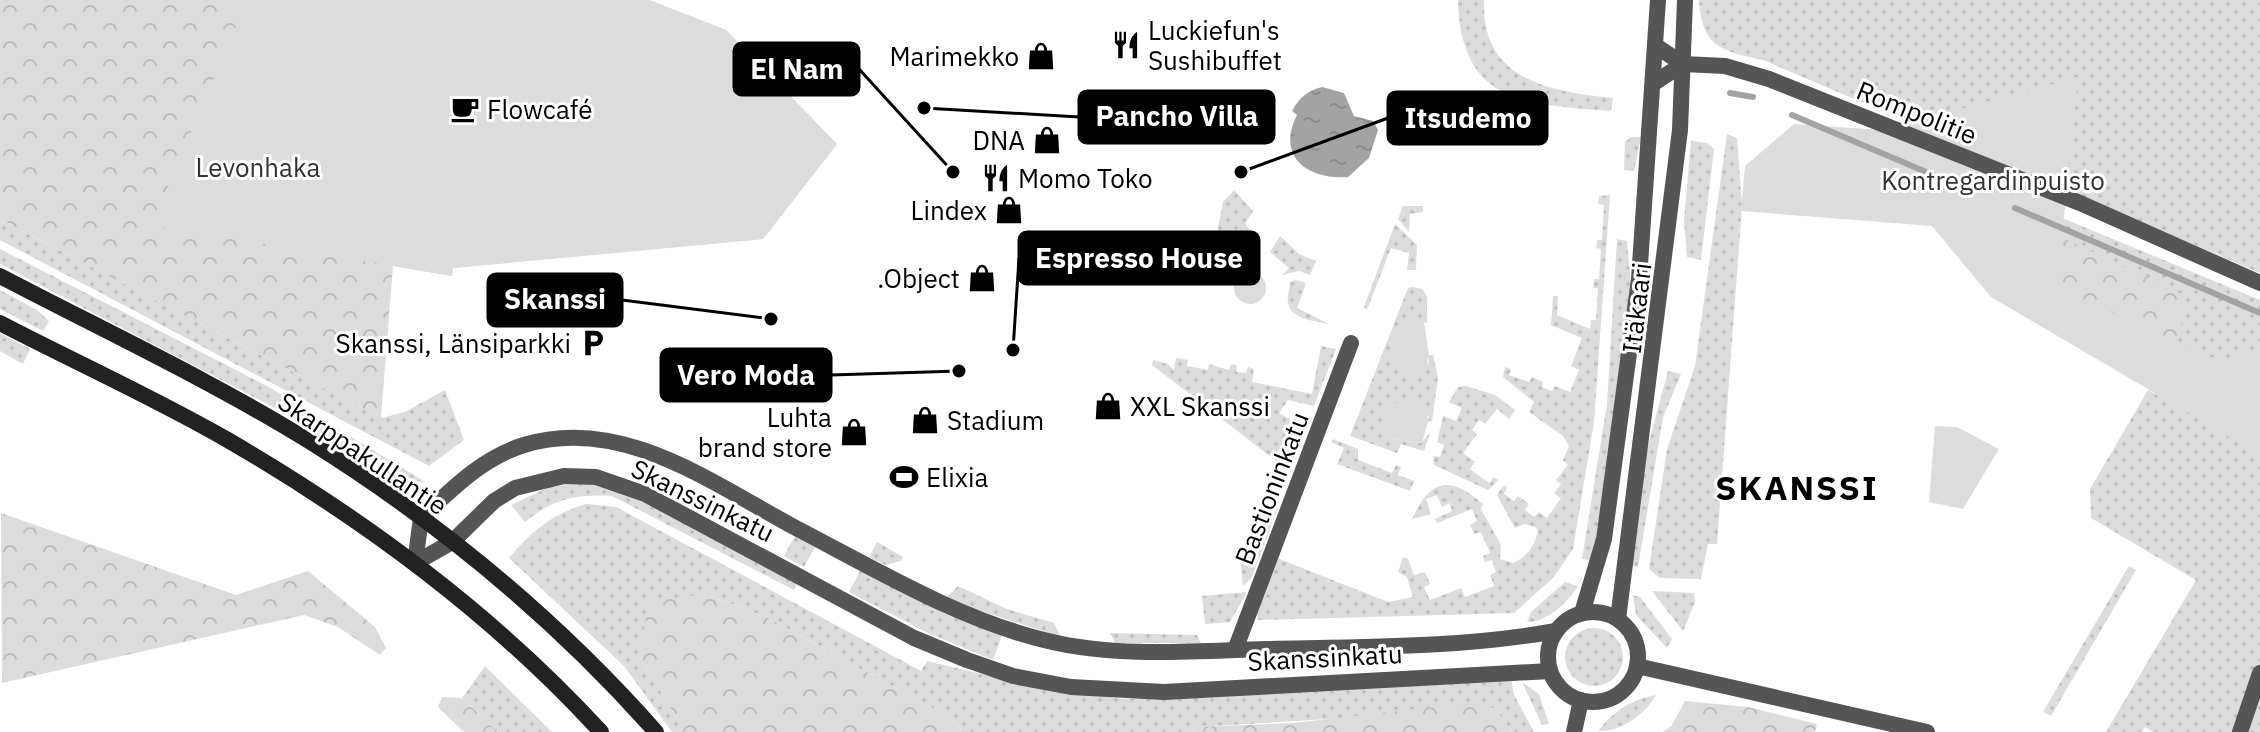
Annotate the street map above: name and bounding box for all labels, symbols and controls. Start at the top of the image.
place label: Luckiefun's Sushibuffet [1148,13,1282,77]
restaurant icon: Luckiefun's Sushibuffet [1111,30,1141,60]
place label: Marimekko [889,39,1019,73]
shop icon: Marimekko [1026,41,1056,71]
callout: El Nam [734,43,859,95]
text: El Nam [750,50,844,87]
street label: Rompolitie [1852,73,1982,151]
callout: Pancho Villa [1079,91,1274,143]
place label: Flowcafé [487,92,592,126]
callout: Itsudemo [1388,92,1547,144]
cafe icon: Flowcafé [450,94,480,124]
text: Pancho Villa [1095,97,1259,134]
text: Itsudemo [1404,99,1532,136]
place label: DNA [973,123,1025,157]
shop icon: DNA [1032,125,1062,155]
park label: Levonhaka [196,150,321,184]
place label: Momo Toko [1018,161,1153,195]
restaurant icon: Momo Toko [981,163,1011,193]
park label: Kontregardinpuisto [1881,163,2105,197]
place label: Lindex [910,193,987,227]
shop icon: Lindex [994,195,1024,225]
callout: Espresso House [1019,232,1259,284]
text: Espresso House [1035,239,1243,276]
place label: .Object [877,261,960,295]
street label: Itäkaari [1614,261,1658,355]
shop icon: .Object [967,263,997,293]
callout: Skanssi [488,274,622,326]
text: Skanssi [504,280,606,317]
place label: Skanssi, Länsiparkki [336,326,571,360]
parking icon: Skanssi, Länsiparkki [578,328,608,358]
callout: Vero Moda [661,349,831,401]
text: Vero Moda [677,356,815,393]
street label: Skarppakullantie [272,384,454,522]
place label: XXL Skanssi [1130,389,1270,423]
shop icon: XXL Skanssi [1093,391,1123,421]
place label: Luhta brand store [698,400,832,464]
place label: Stadium [947,403,1044,437]
shop icon: Stadium [910,405,940,435]
street label: Bastioninkatu [1226,407,1316,569]
shop icon: Luhta brand store [839,417,869,447]
street label: Skanssinkatu [626,451,780,549]
place label: Elixia [926,460,988,494]
sports icon: Elixia [889,462,919,492]
district label: SKANSSI [1715,465,1879,509]
street label: Skanssinkatu [1247,636,1403,678]

